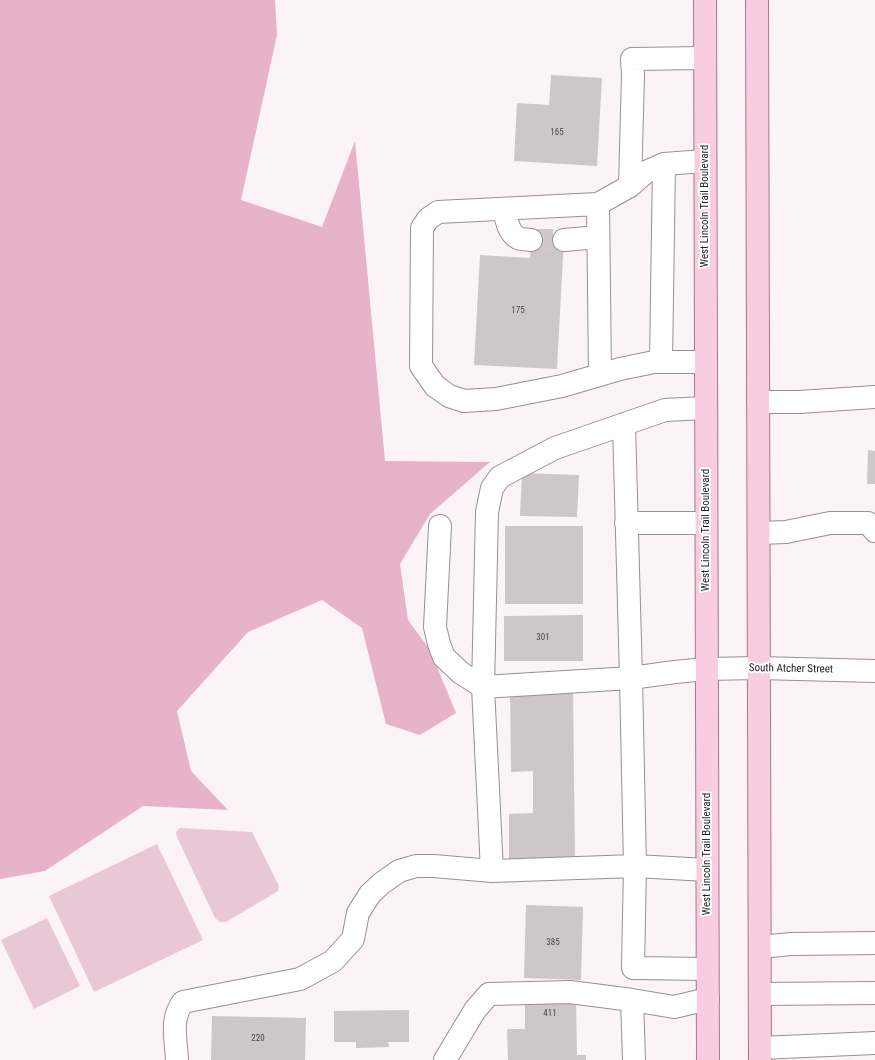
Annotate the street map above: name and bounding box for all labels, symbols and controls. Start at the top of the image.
house number: 165 [550,128,564,138]
street label: West Lincoln Trail Boulevard [698,145,712,267]
house number: 175 [511,306,525,316]
street label: West Lincoln Trail Boulevard [699,469,713,591]
house number: 301 [536,633,550,643]
street label: South Atcher Street [749,662,833,676]
street label: West Lincoln Trail Boulevard [700,793,714,915]
house number: 385 [546,938,560,948]
house number: 411 [543,1009,557,1019]
house number: 220 [251,1034,265,1044]

